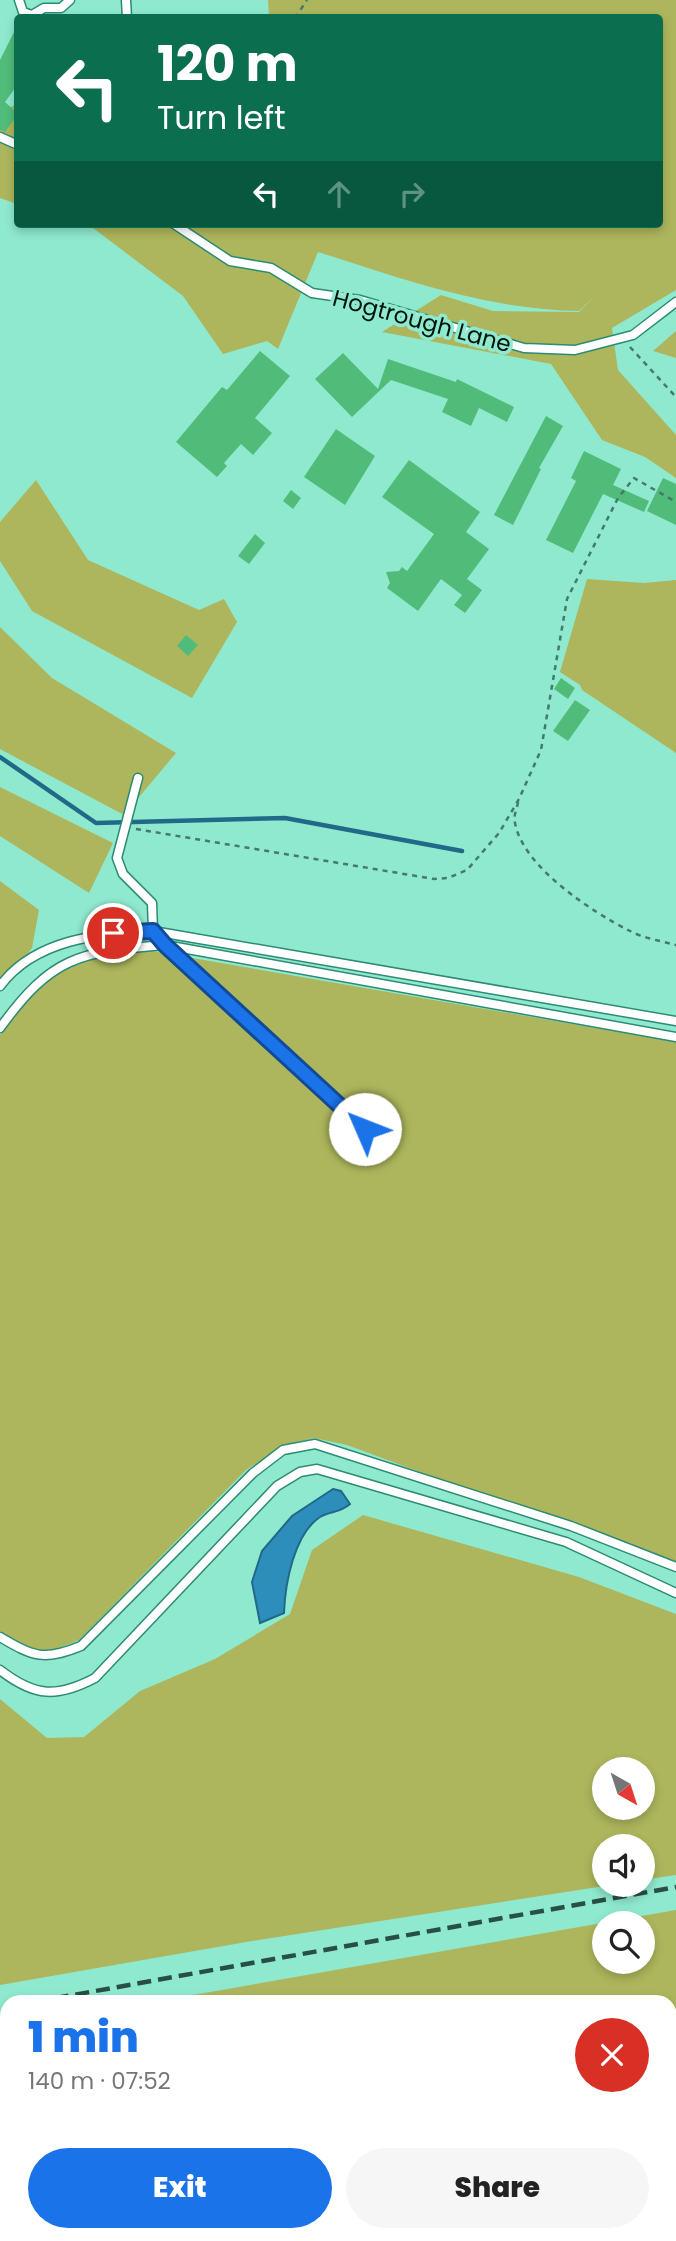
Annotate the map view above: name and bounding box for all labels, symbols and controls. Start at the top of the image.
text: 120 m [157,30,298,98]
icon: left [42,42,133,133]
text: Turn left [157,95,286,140]
icon: left [247,175,285,213]
icon: ahead [320,175,358,213]
icon: right [393,175,431,213]
street label: Hogtrough Lane [329,282,515,360]
pin [83,903,143,963]
icon: arrive [94,914,132,952]
position arrow [328,1092,402,1166]
north arrow [592,1757,654,1820]
map controls [592,1757,655,1974]
button: sound [592,1834,655,1897]
button: search [592,1911,655,1974]
text: 1 min [28,2008,139,2067]
button: close [575,2018,649,2092]
text: 140 m · 07:52 [28,2065,171,2097]
button: Exit [28,2148,332,2228]
button: Share [346,2148,649,2228]

